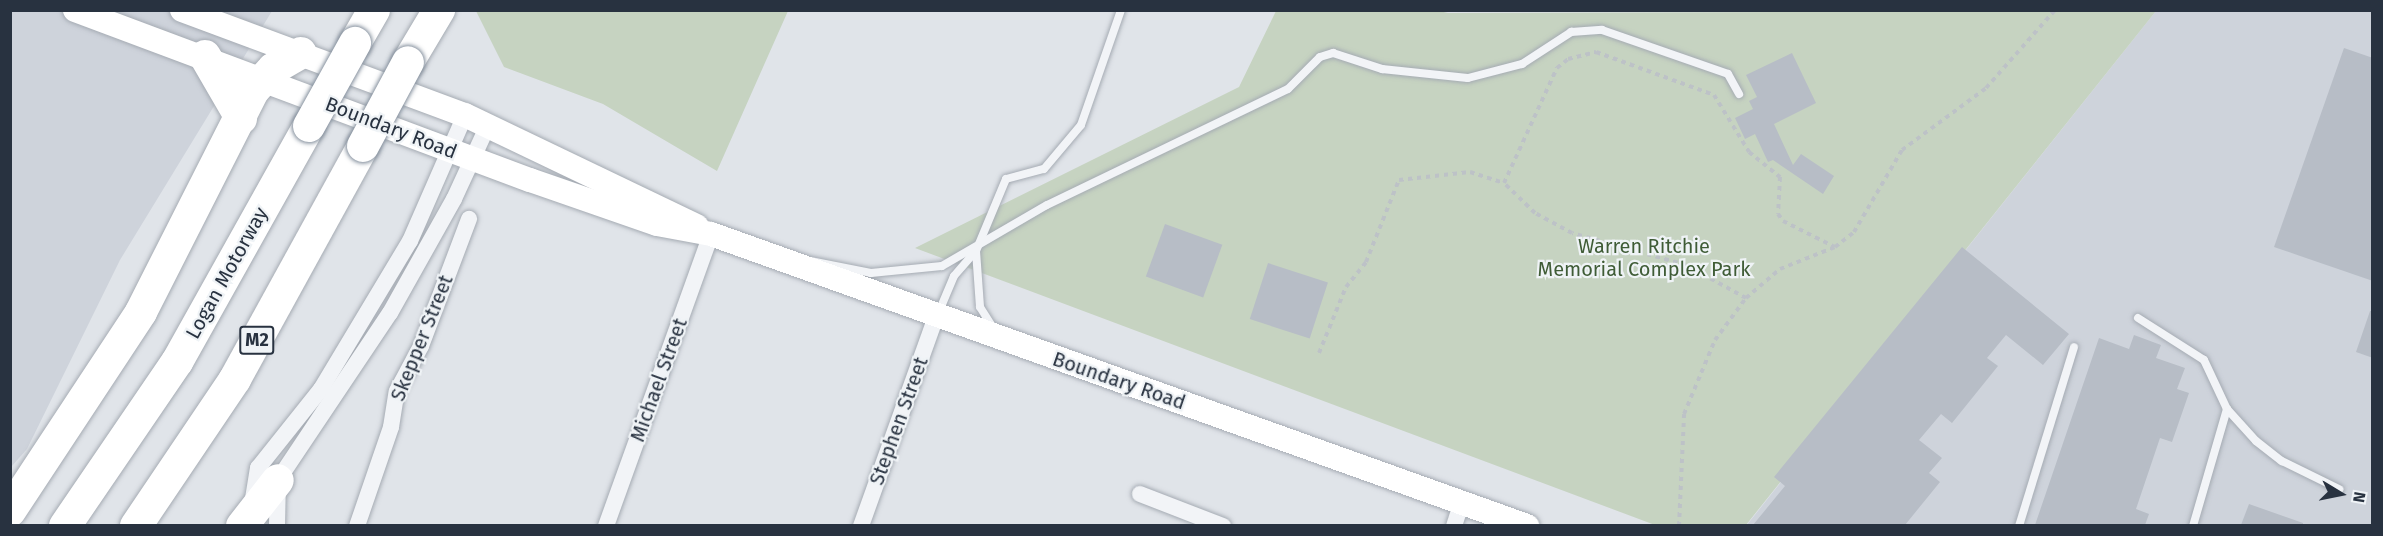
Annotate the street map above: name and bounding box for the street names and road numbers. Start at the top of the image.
street label: Boundary Road [322,92,460,164]
street label: Logan Motorway [181,203,273,343]
street label: Skepper Street [386,271,458,405]
street label: Michael Street [626,315,692,445]
road number: M2 [239,325,275,355]
street label: Boundary Road [1049,347,1189,415]
street label: Stephen Street [865,354,933,488]

